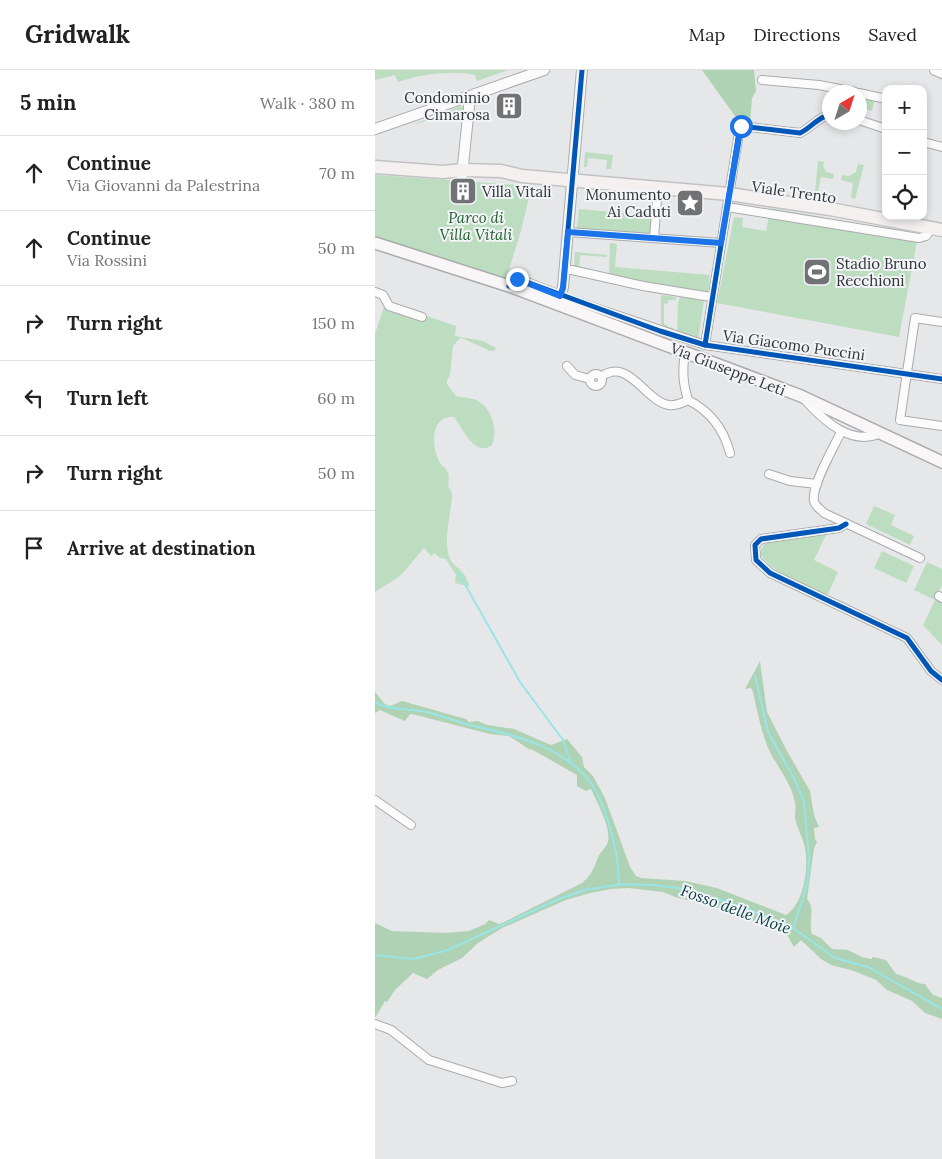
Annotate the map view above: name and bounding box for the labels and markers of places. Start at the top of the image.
place label: Condominio Cimarosa [404,88,490,124]
building icon: Condominio Cimarosa [494,91,524,121]
building icon: Villa Vitali [448,176,478,206]
place label: Villa Vitali [481,182,552,201]
place label: Monumento Ai Caduti [585,185,671,221]
place icon: Monumento Ai Caduti [675,188,705,218]
place label: Stadio Bruno Recchioni [836,254,927,290]
sports icon: Stadio Bruno Recchioni [802,257,832,287]

